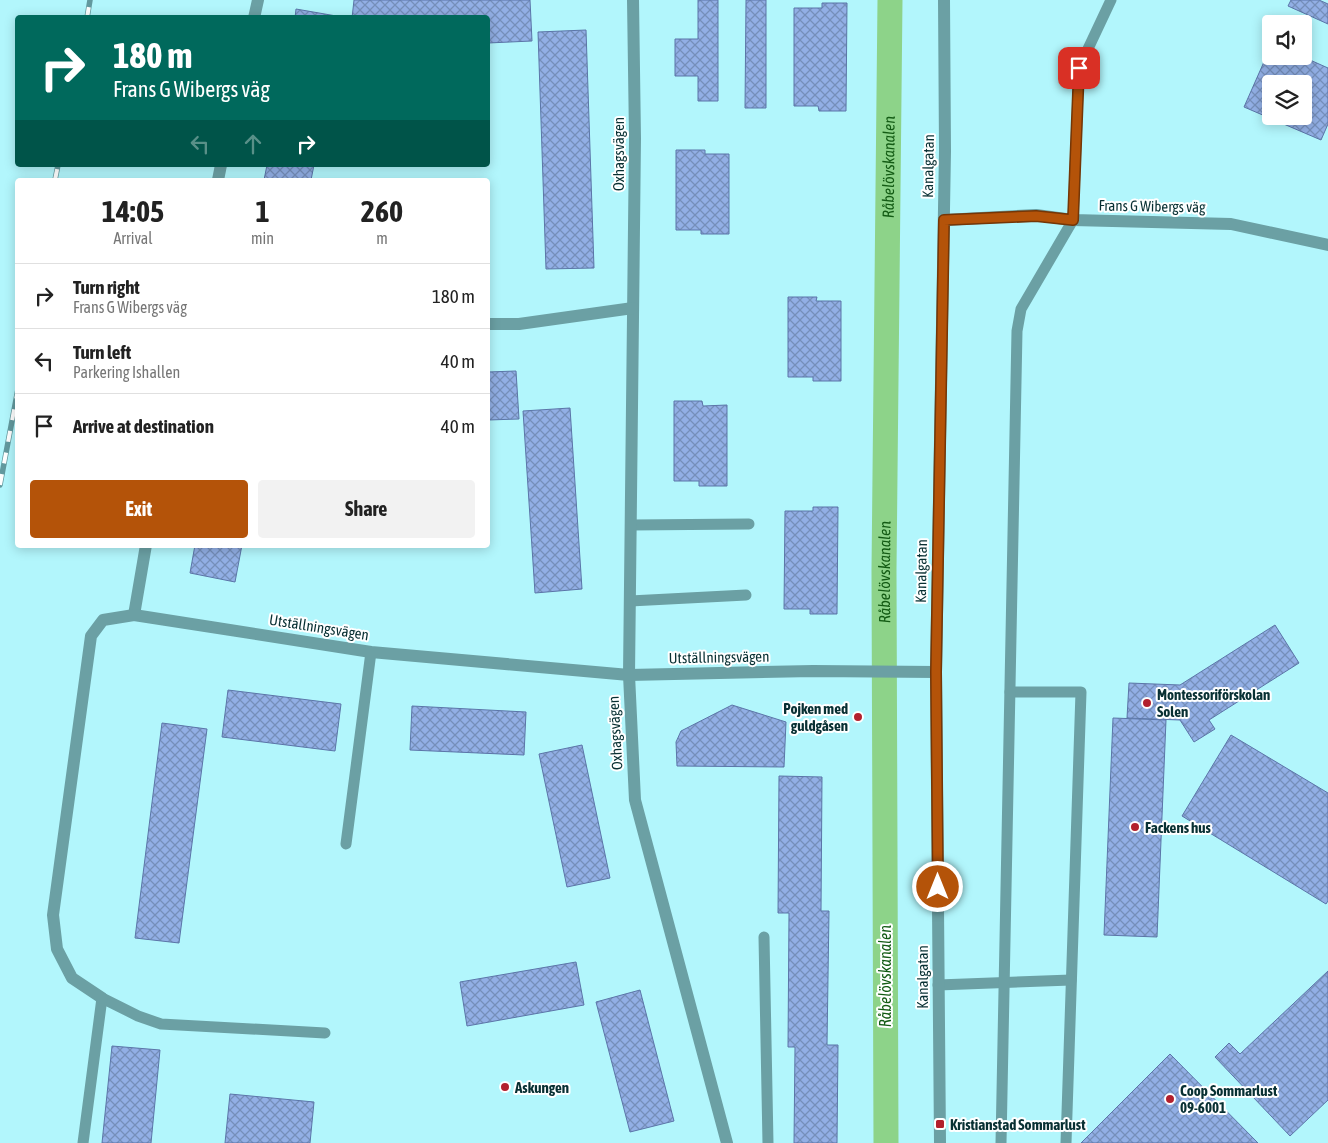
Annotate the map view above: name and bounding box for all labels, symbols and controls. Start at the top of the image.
map controls [1262,15,1312,125]
button: sound [1262,15,1312,65]
icon: right [30,35,95,100]
text: 180 m [113,35,192,75]
pin [1058,47,1100,89]
icon: arrive [1065,54,1093,82]
button: layers [1262,75,1312,125]
text: Frans G Wibergs väg [113,76,270,102]
water label: Råbelövskanalen [879,116,898,218]
street label: Oxhagsvägen [610,117,627,191]
icon: left [186,130,214,158]
icon: ahead [239,130,267,158]
icon: right [292,130,320,158]
street label: Kanalgatan [919,134,937,198]
text: 14:05 [102,194,164,228]
text: 1 [255,194,270,228]
text: 260 [361,194,403,228]
street label: Frans G Wibergs väg [1098,197,1206,215]
text: Arrival [113,229,153,247]
text: min [251,229,274,247]
text: m [376,229,388,247]
text: Turn right [73,276,140,298]
icon: right [30,282,58,310]
text: 180 m [432,285,475,307]
text: Frans G Wibergs väg [73,298,187,316]
text: Turn left [73,341,131,363]
icon: left [30,347,58,375]
text: 40 m [441,350,475,372]
text: Parkering Ishallen [73,363,180,381]
icon: arrive [30,412,58,440]
text: Arrive at destination [73,415,214,437]
text: 40 m [441,415,475,437]
button: Exit [30,480,248,538]
button: Share [258,480,475,538]
water label: Råbelövskanalen [875,520,894,623]
street label: Kanalgatan [912,539,930,603]
street label: Utställningsvägen [268,611,370,643]
street label: Utställningsvägen [669,648,769,666]
place label: Montessoriförskolan Solen [1157,686,1270,720]
street label: Oxhagsvägen [605,696,625,770]
marker: Montessoriförskolan Solen [1141,697,1153,709]
place label: Pojken med guldgåsen [783,700,848,734]
marker: Pojken med guldgåsen [852,711,864,723]
place label: Fackens hus [1145,819,1212,836]
marker: Fackens hus [1129,821,1141,833]
position arrow [911,860,963,912]
water label: Råbelövskanalen [876,925,894,1027]
street label: Kanalgatan [914,945,931,1009]
place label: Askungen [514,1079,569,1096]
marker: Askungen [499,1081,511,1093]
place label: Coop Sommarlust 09-6001 [1180,1082,1278,1116]
marker: Coop Sommarlust 09-6001 [1164,1093,1176,1105]
place label: Kristianstad Sommarlust [950,1116,1086,1133]
marker: Kristianstad Sommarlust [934,1118,946,1130]

